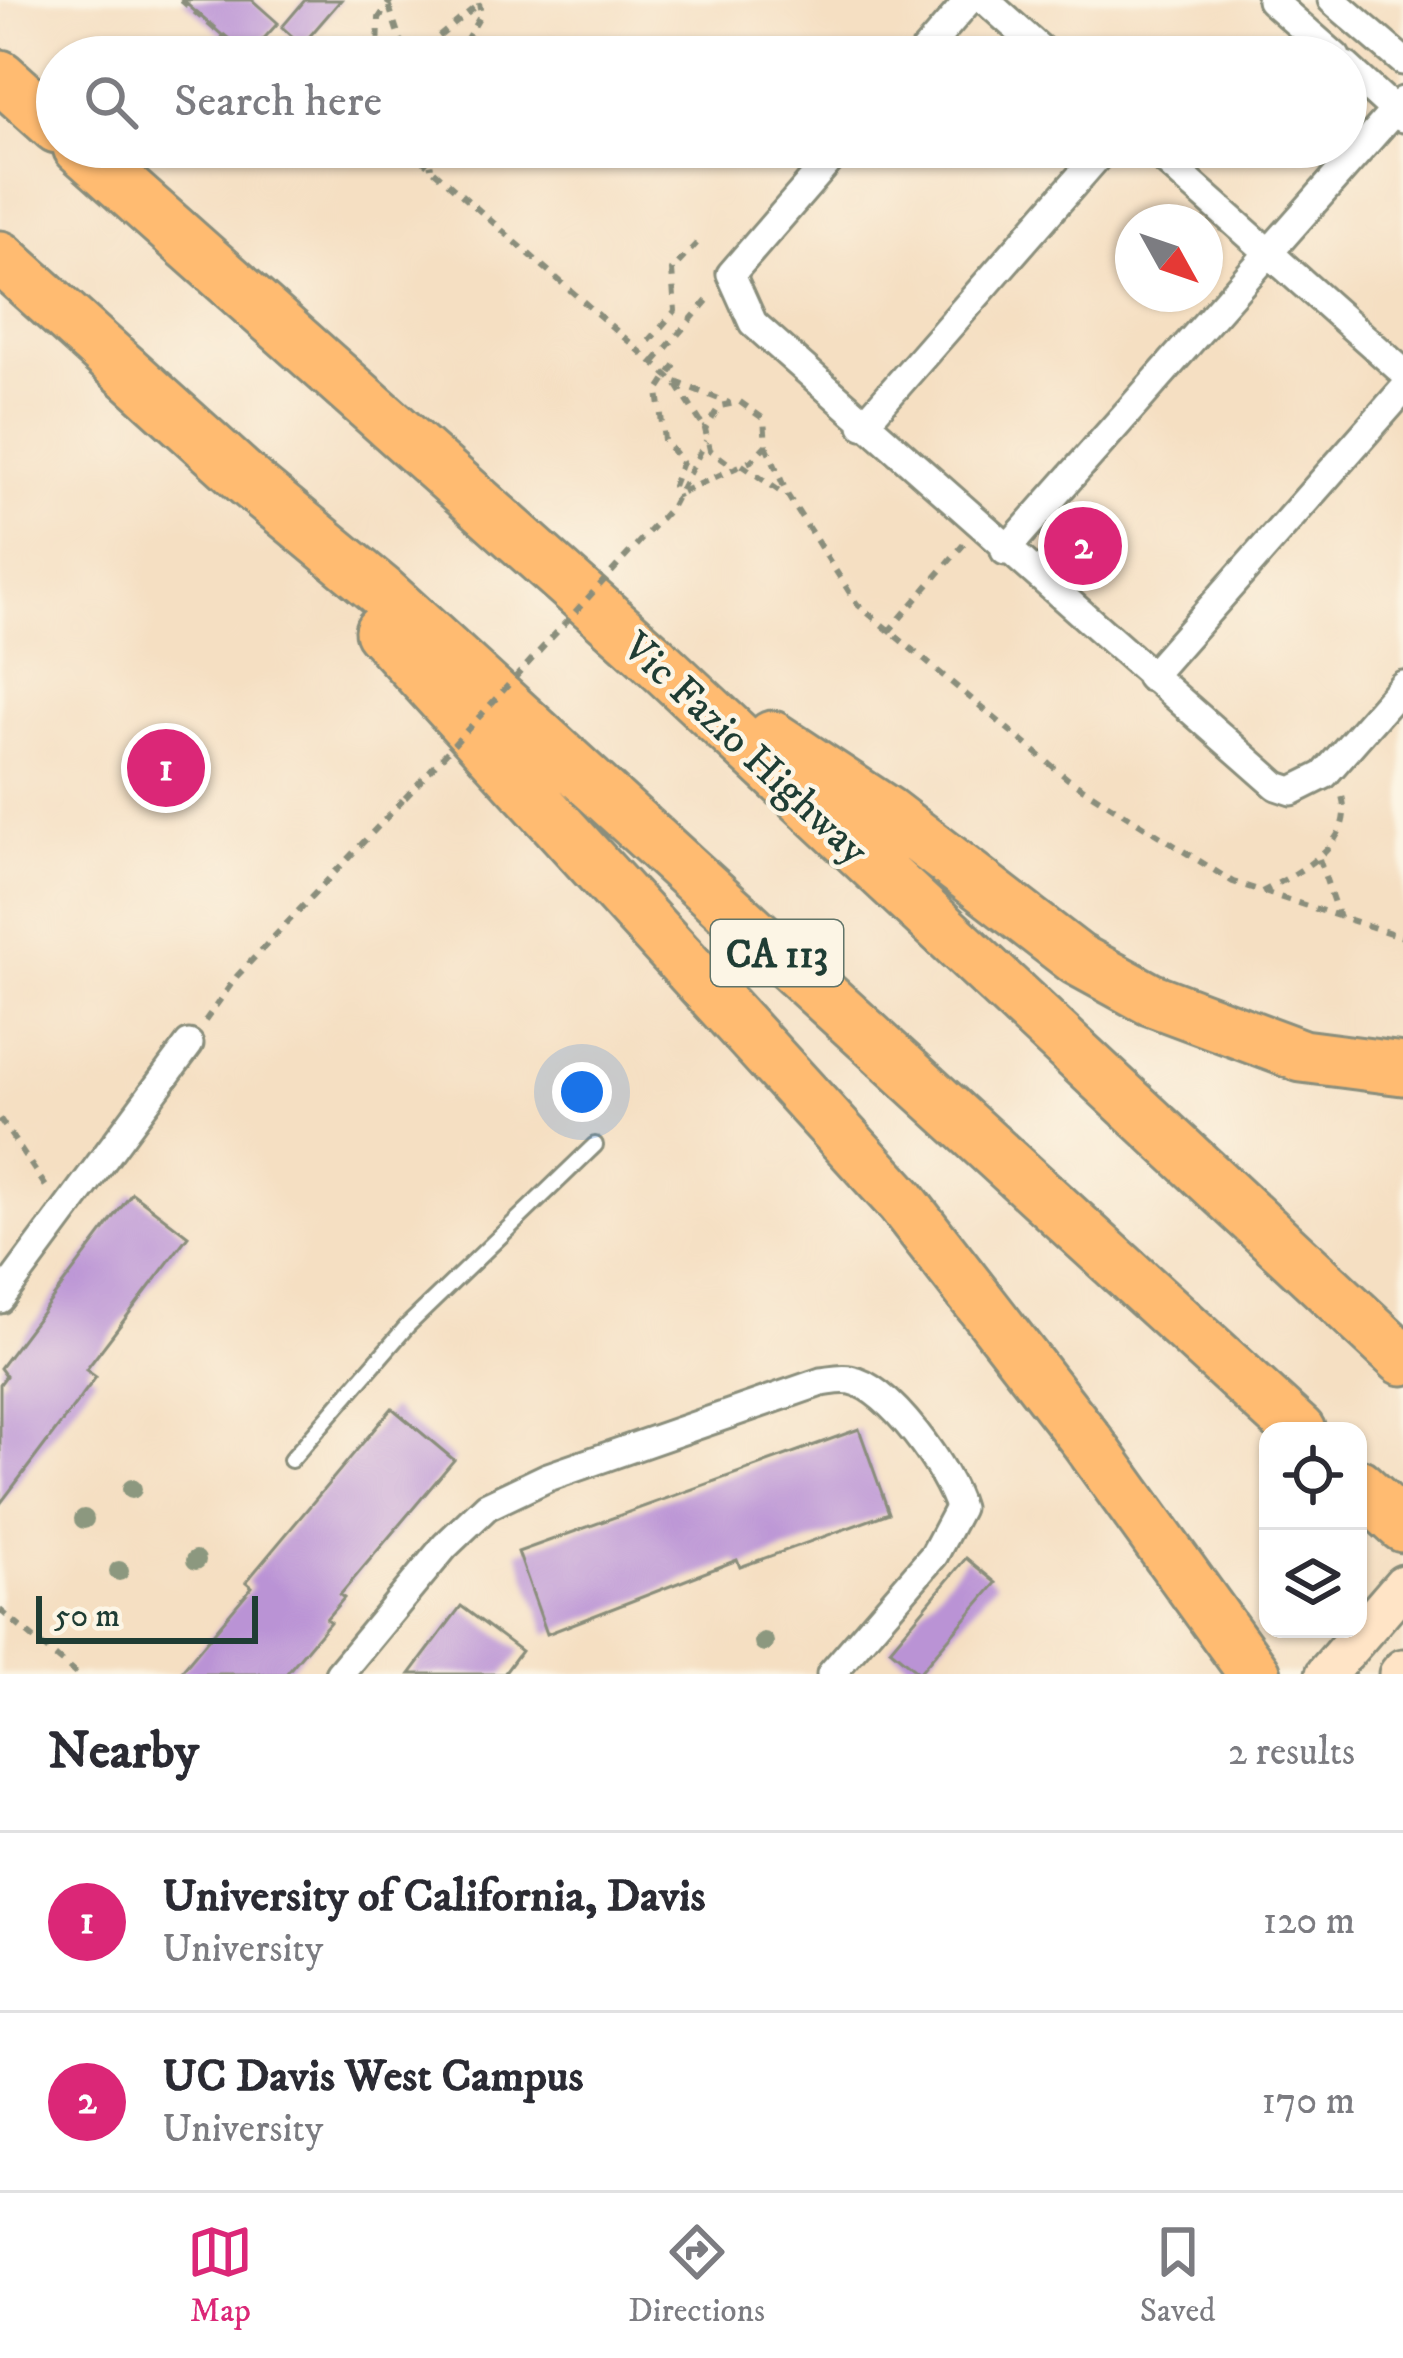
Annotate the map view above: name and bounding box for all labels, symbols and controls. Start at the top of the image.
search box [36,36,1367,168]
icon: search [78,69,144,135]
text: Search here [174,74,382,130]
north arrow [1115,204,1223,312]
pin: 2 [1044,501,1122,591]
street label: Vic Fazio Highway [610,621,880,877]
pin: 1 [127,723,205,813]
road number: CA 113 [711,920,843,986]
your location [552,1062,612,1122]
map controls [1259,1422,1367,1638]
button: locate [1259,1422,1367,1530]
button: layers [1259,1530,1367,1638]
scale bar [36,1590,258,1643]
text: 50 m [54,1596,120,1637]
text: Nearby [48,1720,199,1784]
text: 2 results [1228,1728,1355,1777]
text: University of California, Davis [162,1869,706,1925]
text: 1 [80,1897,94,1946]
text: 120 m [1263,1897,1355,1946]
text: University [162,1925,323,1974]
text: UC Davis West Campus [162,2049,584,2105]
text: 2 [77,2077,97,2126]
text: 170 m [1261,2077,1355,2126]
text: University [162,2105,323,2154]
tab: Map [187,2219,253,2332]
tab: Directions [628,2219,765,2332]
tab: Saved [1140,2219,1216,2332]

